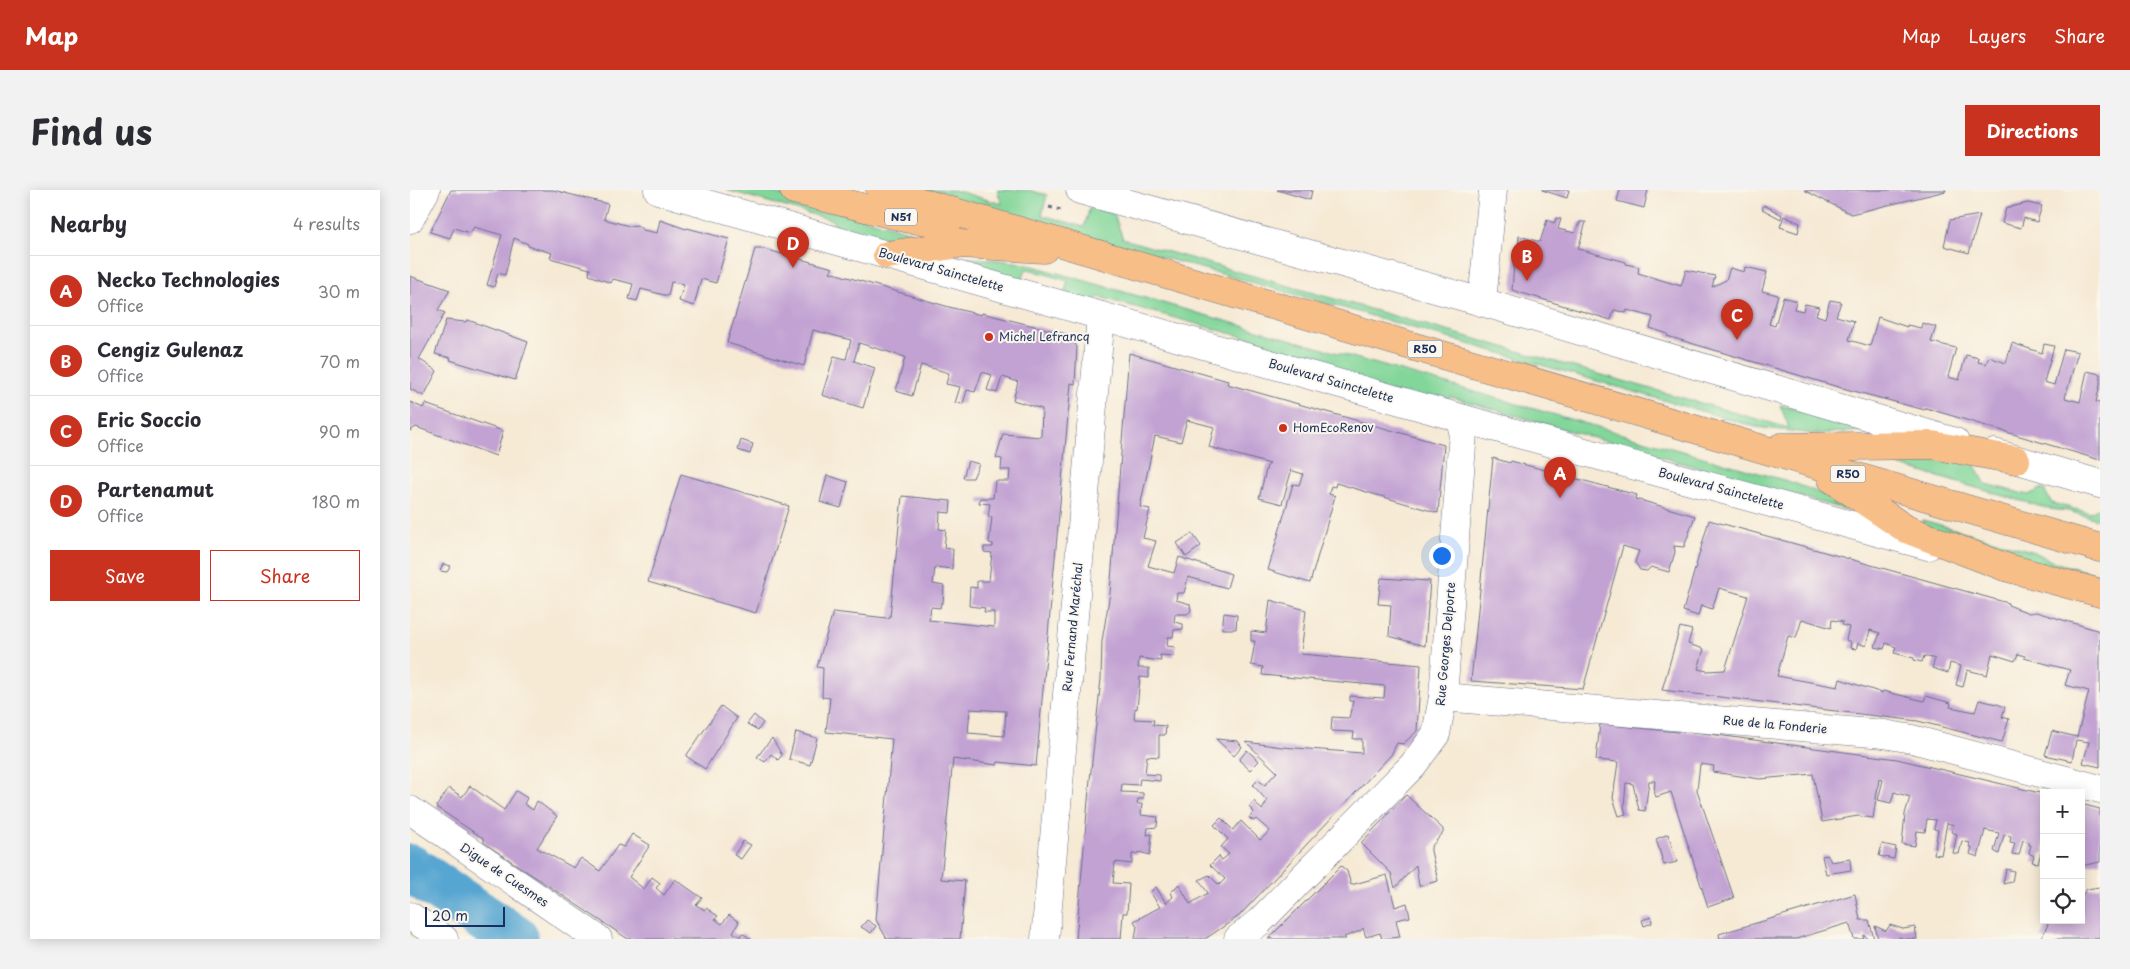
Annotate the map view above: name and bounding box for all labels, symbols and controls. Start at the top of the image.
text: Map [25,17,78,53]
text: Map [1902,22,1941,49]
text: Layers [1969,22,2026,49]
text: Share [2054,22,2105,49]
text: Find us [30,104,152,157]
button: Directions [1965,105,2100,156]
text: Nearby [50,207,127,239]
road number: N51 [885,208,917,226]
text: 4 results [293,211,360,235]
pin: D [777,227,809,268]
pin: B [1511,240,1543,281]
street label: Boulevard Sainctelette [877,243,1006,296]
text: Necko Technologies [97,265,280,293]
text: A [60,279,72,303]
text: 30 m [318,279,360,303]
text: Office [97,293,144,317]
pin: C [1721,299,1753,340]
place label: Michel Lefrancq [999,327,1090,345]
marker: Michel Lefrancq [983,331,995,343]
text: Cengiz Gulenaz [97,335,243,363]
road number: R50 [1408,340,1442,358]
text: B [61,349,71,373]
text: 70 m [320,349,360,373]
street label: Boulevard Sainctelette [1267,354,1396,407]
text: Office [97,363,144,387]
text: Eric Soccio [97,405,201,433]
place label: HomEcoRenov [1293,418,1374,436]
text: C [60,419,72,443]
text: 90 m [319,419,360,443]
marker: HomEcoRenov [1277,422,1289,434]
text: Office [97,433,144,457]
pin: A [1544,457,1576,498]
street label: Boulevard Sainctelette [1656,463,1786,513]
road number: R50 [1830,466,1866,482]
text: Partenamut [97,475,214,503]
text: D [60,489,72,513]
text: 180 m [312,489,360,513]
text: Office [97,503,144,527]
your location [1429,543,1455,569]
button: Save [50,550,200,601]
button: Share [210,550,360,601]
street label: Rue Fernand Maréchal [1057,562,1087,692]
street label: Rue Georges Delporte [1431,581,1459,707]
street label: Rue de la Fonderie [1722,710,1828,738]
map controls [2040,789,2085,924]
button: + [2040,789,2085,834]
button: − [2040,834,2085,879]
street label: Digue de Cuesmes [457,838,553,911]
button: locate [2040,879,2085,924]
scale bar [425,904,505,927]
text: 20 m [432,905,468,926]

